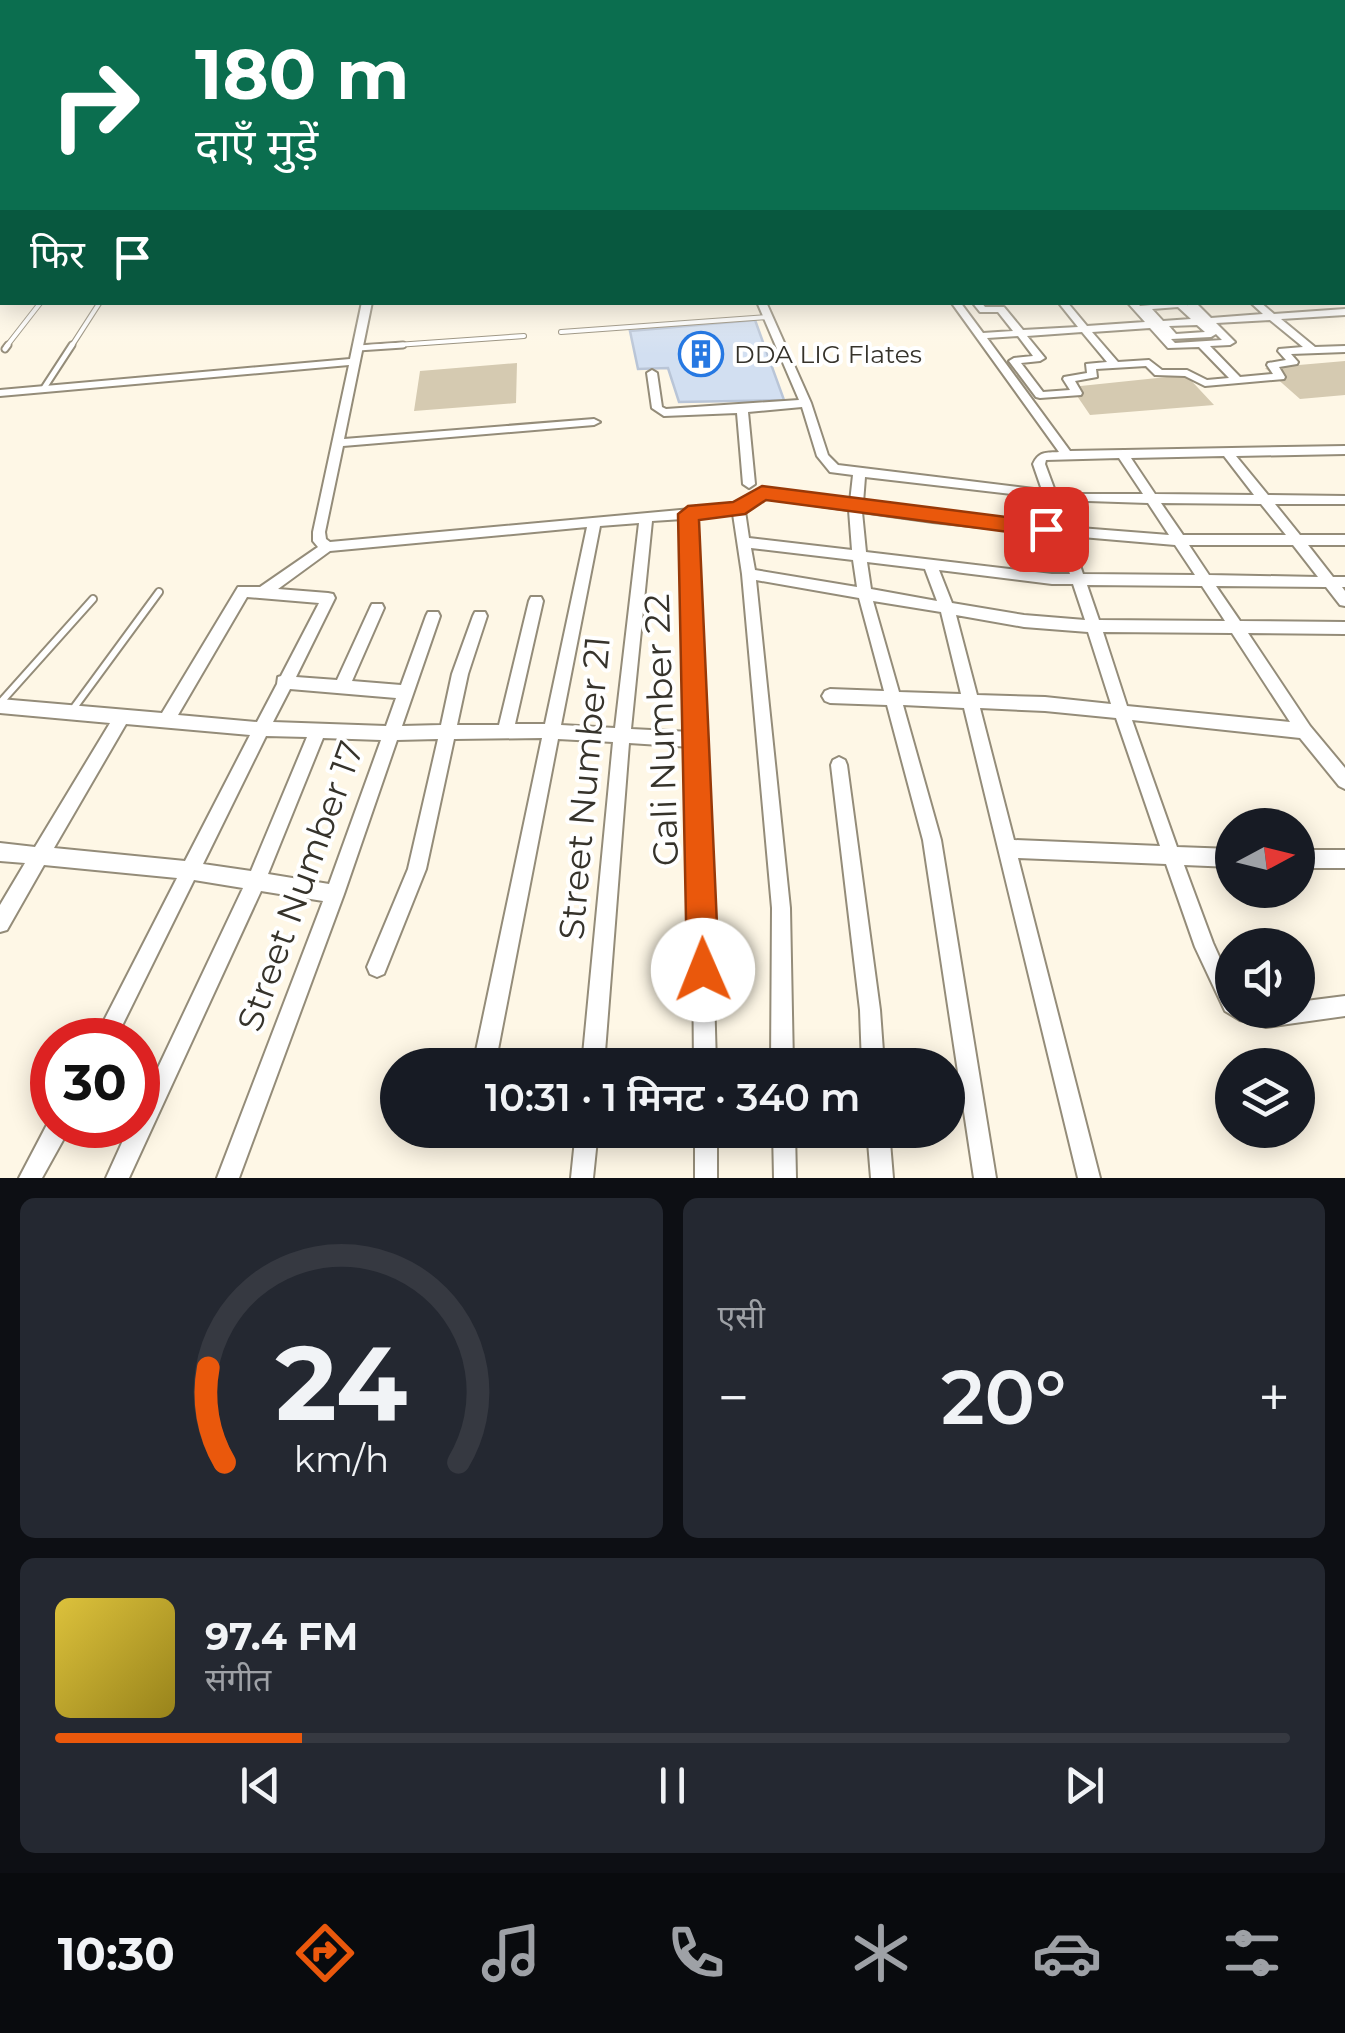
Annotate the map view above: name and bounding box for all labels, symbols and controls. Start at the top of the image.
text: 180 m [195,31,409,117]
icon: right [30,40,160,170]
text: दाएँ मुड़ें [195,117,318,172]
icon: arrive [105,230,160,285]
text: फिर [30,231,85,278]
building icon: DDA LIG Flates [678,331,724,377]
place label: DDA LIG Flates [734,339,922,369]
pin [1004,487,1089,572]
icon: arrive [1019,502,1074,557]
street label: Gali Number 22 [635,593,687,867]
street label: Street Number 21 [549,634,619,942]
street label: Street Number 17 [228,735,372,1037]
north arrow [1215,808,1315,908]
map controls [1215,808,1315,1148]
position arrow [651,918,755,1022]
button: sound [1215,928,1315,1028]
speed limit sign: 30 [30,1018,160,1148]
button: layers [1215,1048,1315,1148]
text: 10:31 · 1 मिनट · 340 m [485,1074,860,1121]
text: एसी [718,1297,765,1336]
text: 24 [275,1319,407,1446]
text: 20° [941,1351,1067,1443]
text: − [718,1364,749,1431]
text: + [1258,1364,1290,1431]
text: km/h [294,1437,389,1481]
text: 97.4 FM [205,1613,358,1660]
text: संगीत [205,1660,271,1699]
icon: previous [233,1758,288,1813]
icon: pause [645,1758,700,1813]
icon: next [1057,1758,1112,1813]
icon: directions [290,1918,360,1988]
icon: music [476,1918,546,1988]
icon: phone [661,1918,731,1988]
icon: climate [846,1918,916,1988]
icon: car [1032,1918,1102,1988]
icon: filters [1217,1918,1287,1988]
text: 10:30 [58,1926,175,1981]

